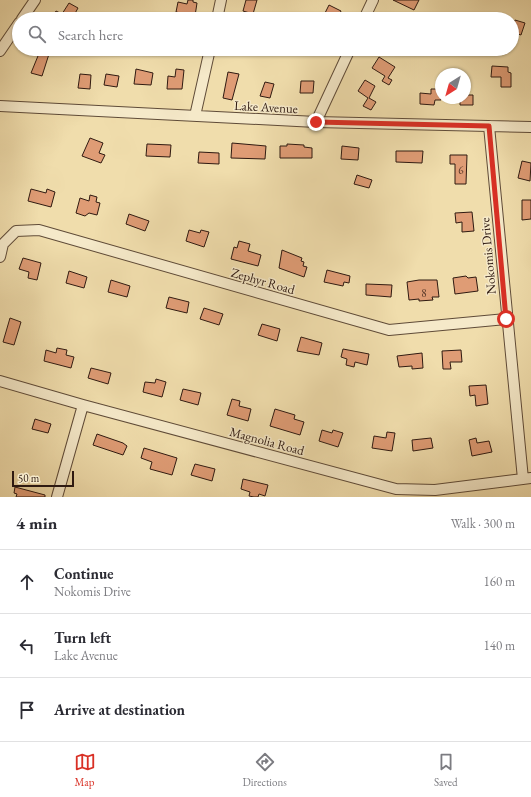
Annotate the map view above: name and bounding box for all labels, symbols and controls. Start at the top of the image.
search box [12,12,519,56]
icon: search [26,23,48,45]
text: Search here [58,25,123,44]
north arrow [435,68,471,104]
street label: Lake Avenue [234,97,298,117]
route end [307,113,325,131]
house number: 6 [458,163,464,177]
street label: Nokomis Drive [476,217,500,295]
street label: Zephyr Road [229,264,297,298]
house number: 8 [421,286,427,300]
route start [497,310,515,328]
street label: Magnolia Road [228,423,307,459]
scale bar [12,469,74,488]
text: 50 m [18,471,39,485]
text: 4 min [16,512,57,534]
text: Walk · 300 m [451,515,515,532]
text: Continue [54,564,114,583]
icon: ahead [16,571,38,593]
text: 160 m [484,573,515,590]
text: Nokomis Drive [54,583,131,600]
text: Turn left [54,628,111,647]
icon: left [16,635,38,657]
text: 140 m [484,637,515,654]
text: Lake Avenue [54,647,118,664]
icon: arrive [16,699,38,721]
text: Arrive at destination [54,700,185,719]
tab: Map [74,751,96,789]
tab: Directions [243,751,287,789]
tab: Saved [434,751,457,789]

